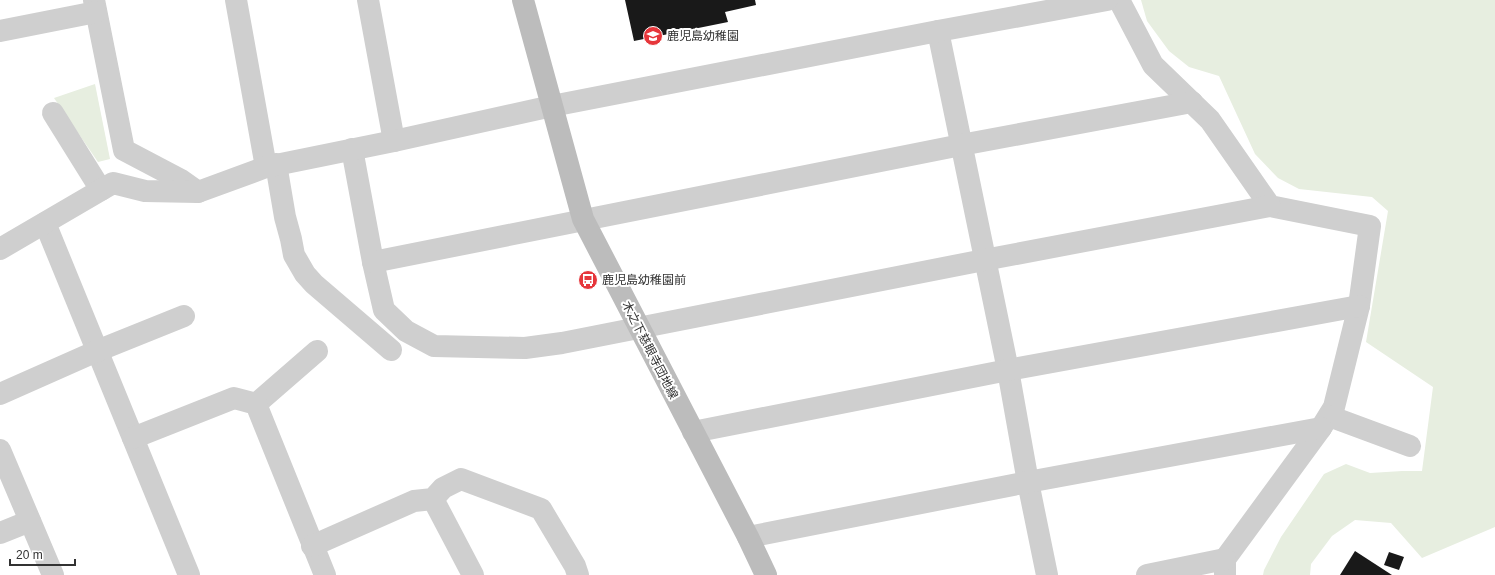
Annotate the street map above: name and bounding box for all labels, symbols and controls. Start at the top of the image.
school or university icon: 鹿児島幼稚園 [642,25,664,47]
place label: 鹿児島幼稚園 [667,29,739,43]
bus stop icon: 鹿児島幼稚園前 [577,269,599,291]
place label: 鹿児島幼稚園前 [602,273,686,287]
street label: 木之下慈眼寺団地線 [619,299,681,401]
scale bar [10,541,75,567]
text: 20 m [16,548,43,562]

